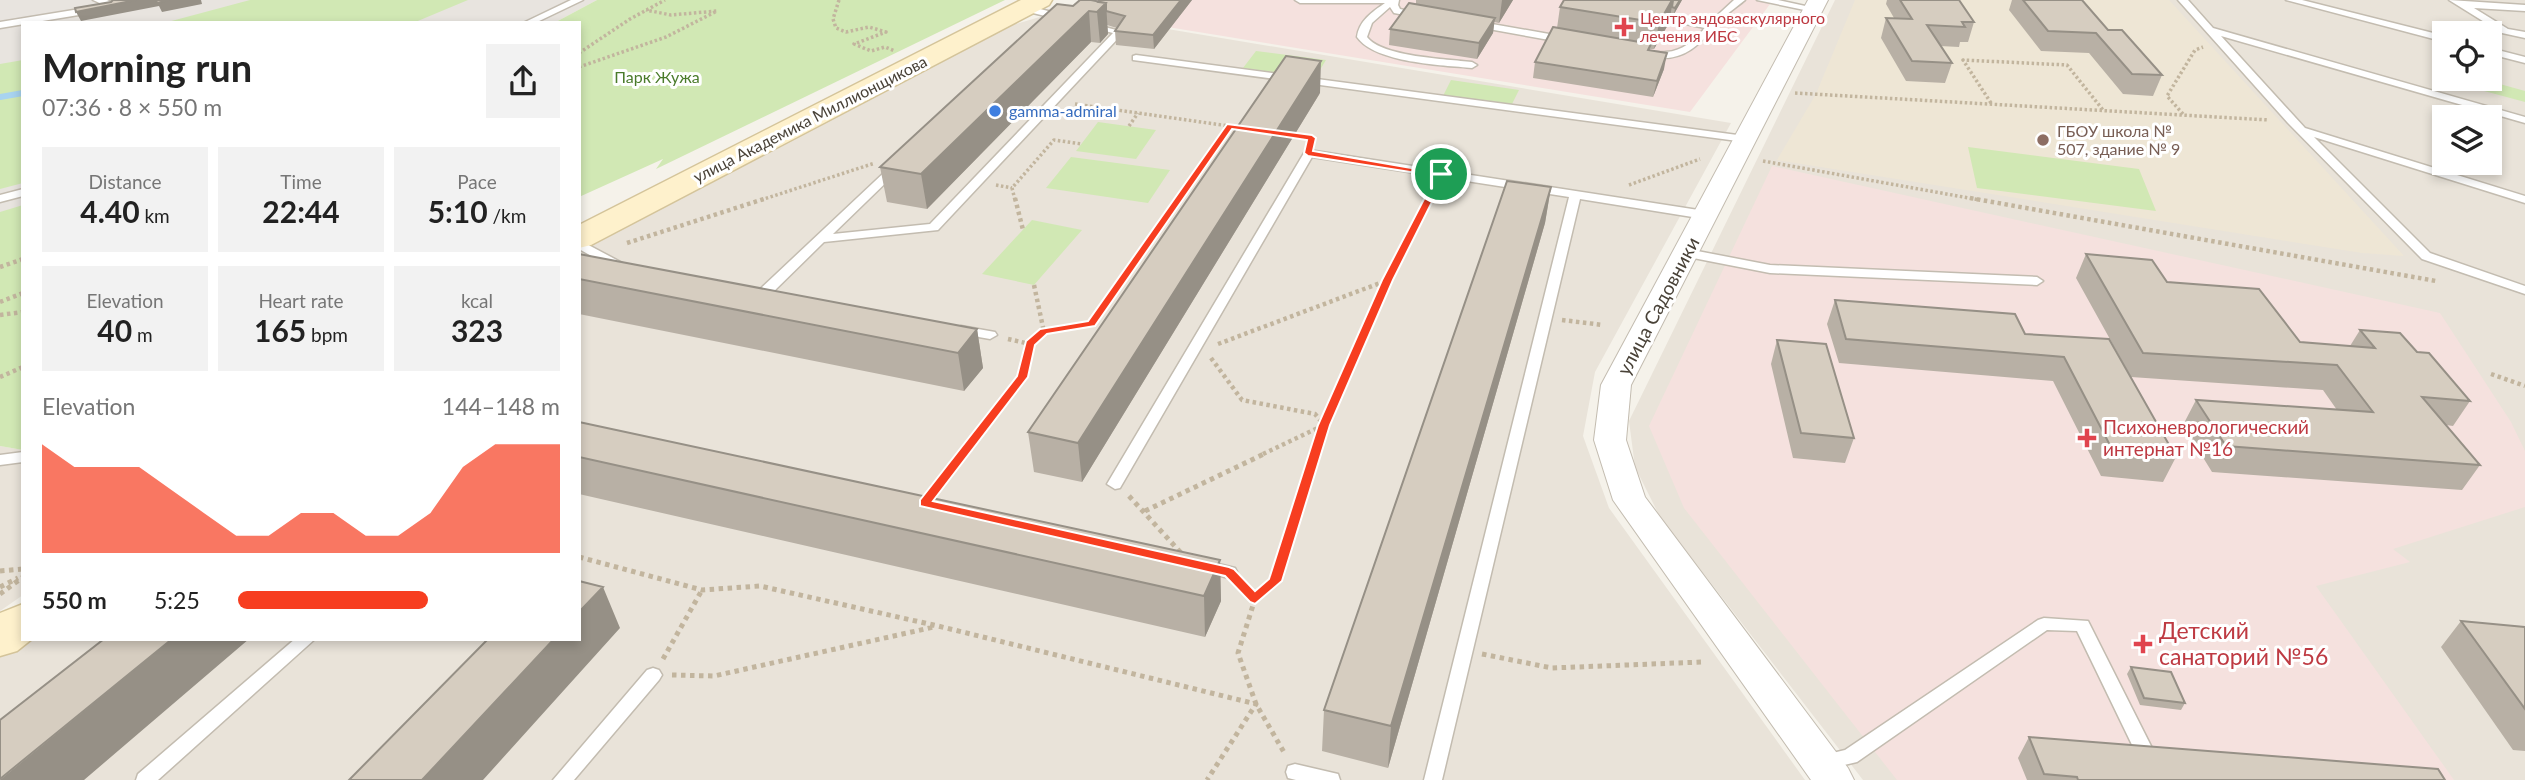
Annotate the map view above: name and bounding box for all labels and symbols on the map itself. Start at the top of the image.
place label: Центр эндоваскулярного лечения ИБС [1640,8,1825,45]
marker: Центр эндоваскулярного лечения ИБС [1614,17,1634,37]
street label: улица Академика Миллионщикова [690,51,930,186]
park label: Парк Жужа [614,67,700,86]
place label: gamma-admiral [1009,101,1117,120]
marker: gamma-admiral [987,103,1003,119]
place label: ГБОУ школа № 507, здание № 9 [2057,121,2180,158]
marker: ГБОУ школа № 507, здание № 9 [2035,132,2051,148]
pin [1411,144,1471,204]
street label: улица Садовники [1611,233,1704,379]
place label: Психоневрологический интернат №16 [2103,415,2309,460]
marker: Психоневрологический интернат №16 [2077,428,2097,448]
place label: Детский санаторий №56 [2159,616,2328,670]
marker: Детский санаторий №56 [2133,634,2153,654]

